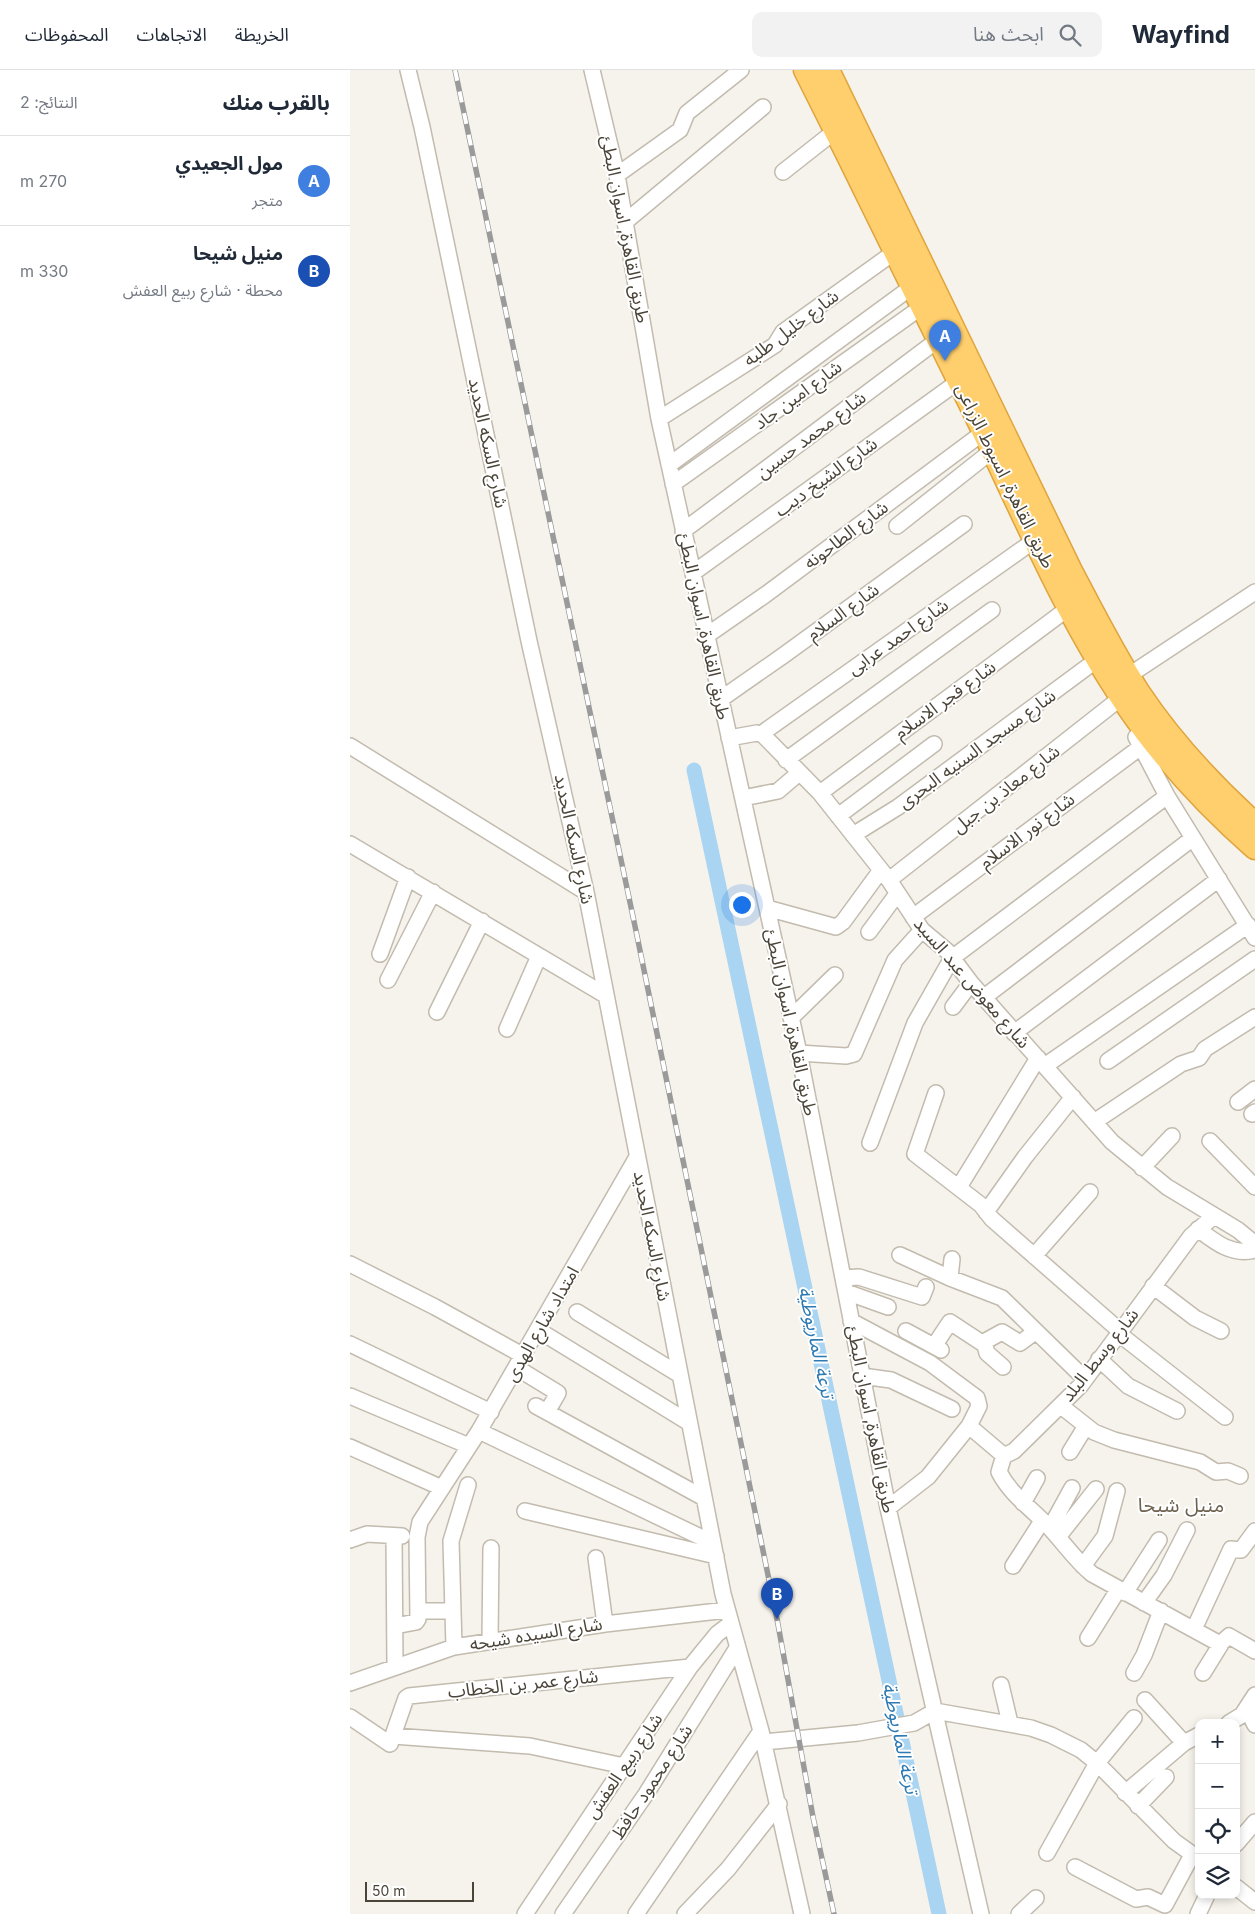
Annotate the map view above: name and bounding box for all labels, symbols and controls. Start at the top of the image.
search box [752,12,1102,57]
text: Wayfind [1132,20,1230,49]
icon: search [1056,21,1084,49]
text: ابحث هنا [973,23,1044,46]
text: المحفوظات [25,24,109,45]
text: الاتجاهات [137,24,207,45]
text: الخريطة [235,24,289,45]
text: بالقرب منك [223,90,330,115]
text: النتائج: 2 [20,92,78,112]
street label: طريق القاهرة, اسوان البطئ [596,133,654,325]
text: مول الجعيدي [175,152,283,175]
text: 270 m [20,171,67,191]
text: A [308,171,320,191]
text: متجر [252,190,283,210]
text: منيل شيحا [193,242,283,265]
text: 330 m [20,261,68,281]
text: B [309,261,319,281]
text: محطة · شارع ربيع العفش [123,280,283,300]
street label: شارع خليل طلبه [739,285,845,373]
pin: A [929,320,961,361]
street label: شارع امين جاد [750,356,848,437]
street label: شارع السكه الحديد [461,376,513,511]
street label: طريق القاهرة, اسيوط الزراعى [951,380,1059,572]
street label: شارع محمد حسين [752,387,872,486]
street label: شارع الشيخ ديب [770,432,883,524]
street label: شارع الطاحونه [800,496,894,576]
street label: طريق القاهرة, اسوان البطئ [673,530,735,722]
street label: شارع السلام [803,578,885,648]
street label: شارع احمد عرابى [843,594,954,682]
street label: شارع فجر الاسلام [890,656,1002,747]
street label: شارع مسجد السنيه البحرى [894,684,1062,816]
street label: شارع معاذ بن جبل [948,740,1066,840]
street label: شارع السكه الحديد [547,772,599,907]
street label: شارع نور الاسلام [975,788,1081,876]
your location [729,892,755,918]
street label: شارع معوض عبد السيد [907,913,1035,1055]
street label: طريق القاهرة, اسوان البطئ [760,926,822,1118]
street label: شارع السكه الحديد [626,1169,675,1304]
street label: امتداد شارع الهدى [500,1262,586,1387]
water label: ترعة الماريوطية [794,1284,840,1402]
street label: شارع وسط البلد [1057,1304,1146,1408]
street label: طريق القاهرة, اسوان البطئ [842,1323,900,1515]
district label: منيل شيحا [1138,1493,1224,1517]
pin: B [761,1578,793,1619]
street label: شارع السيده شيحه [468,1613,604,1658]
street label: شارع عمر بن الخطاب [447,1665,600,1706]
water label: ترعة الماريوطية [878,1680,924,1798]
street label: شارع ربيع العفش [581,1709,670,1825]
map controls [1195,1719,1240,1899]
button: + [1195,1719,1240,1764]
street label: شارع محمود حافظ [607,1720,700,1845]
button: − [1195,1764,1240,1809]
button: locate [1195,1809,1240,1854]
button: layers [1195,1854,1240,1899]
scale bar [365,1879,474,1902]
text: 50 m [372,1882,406,1899]

